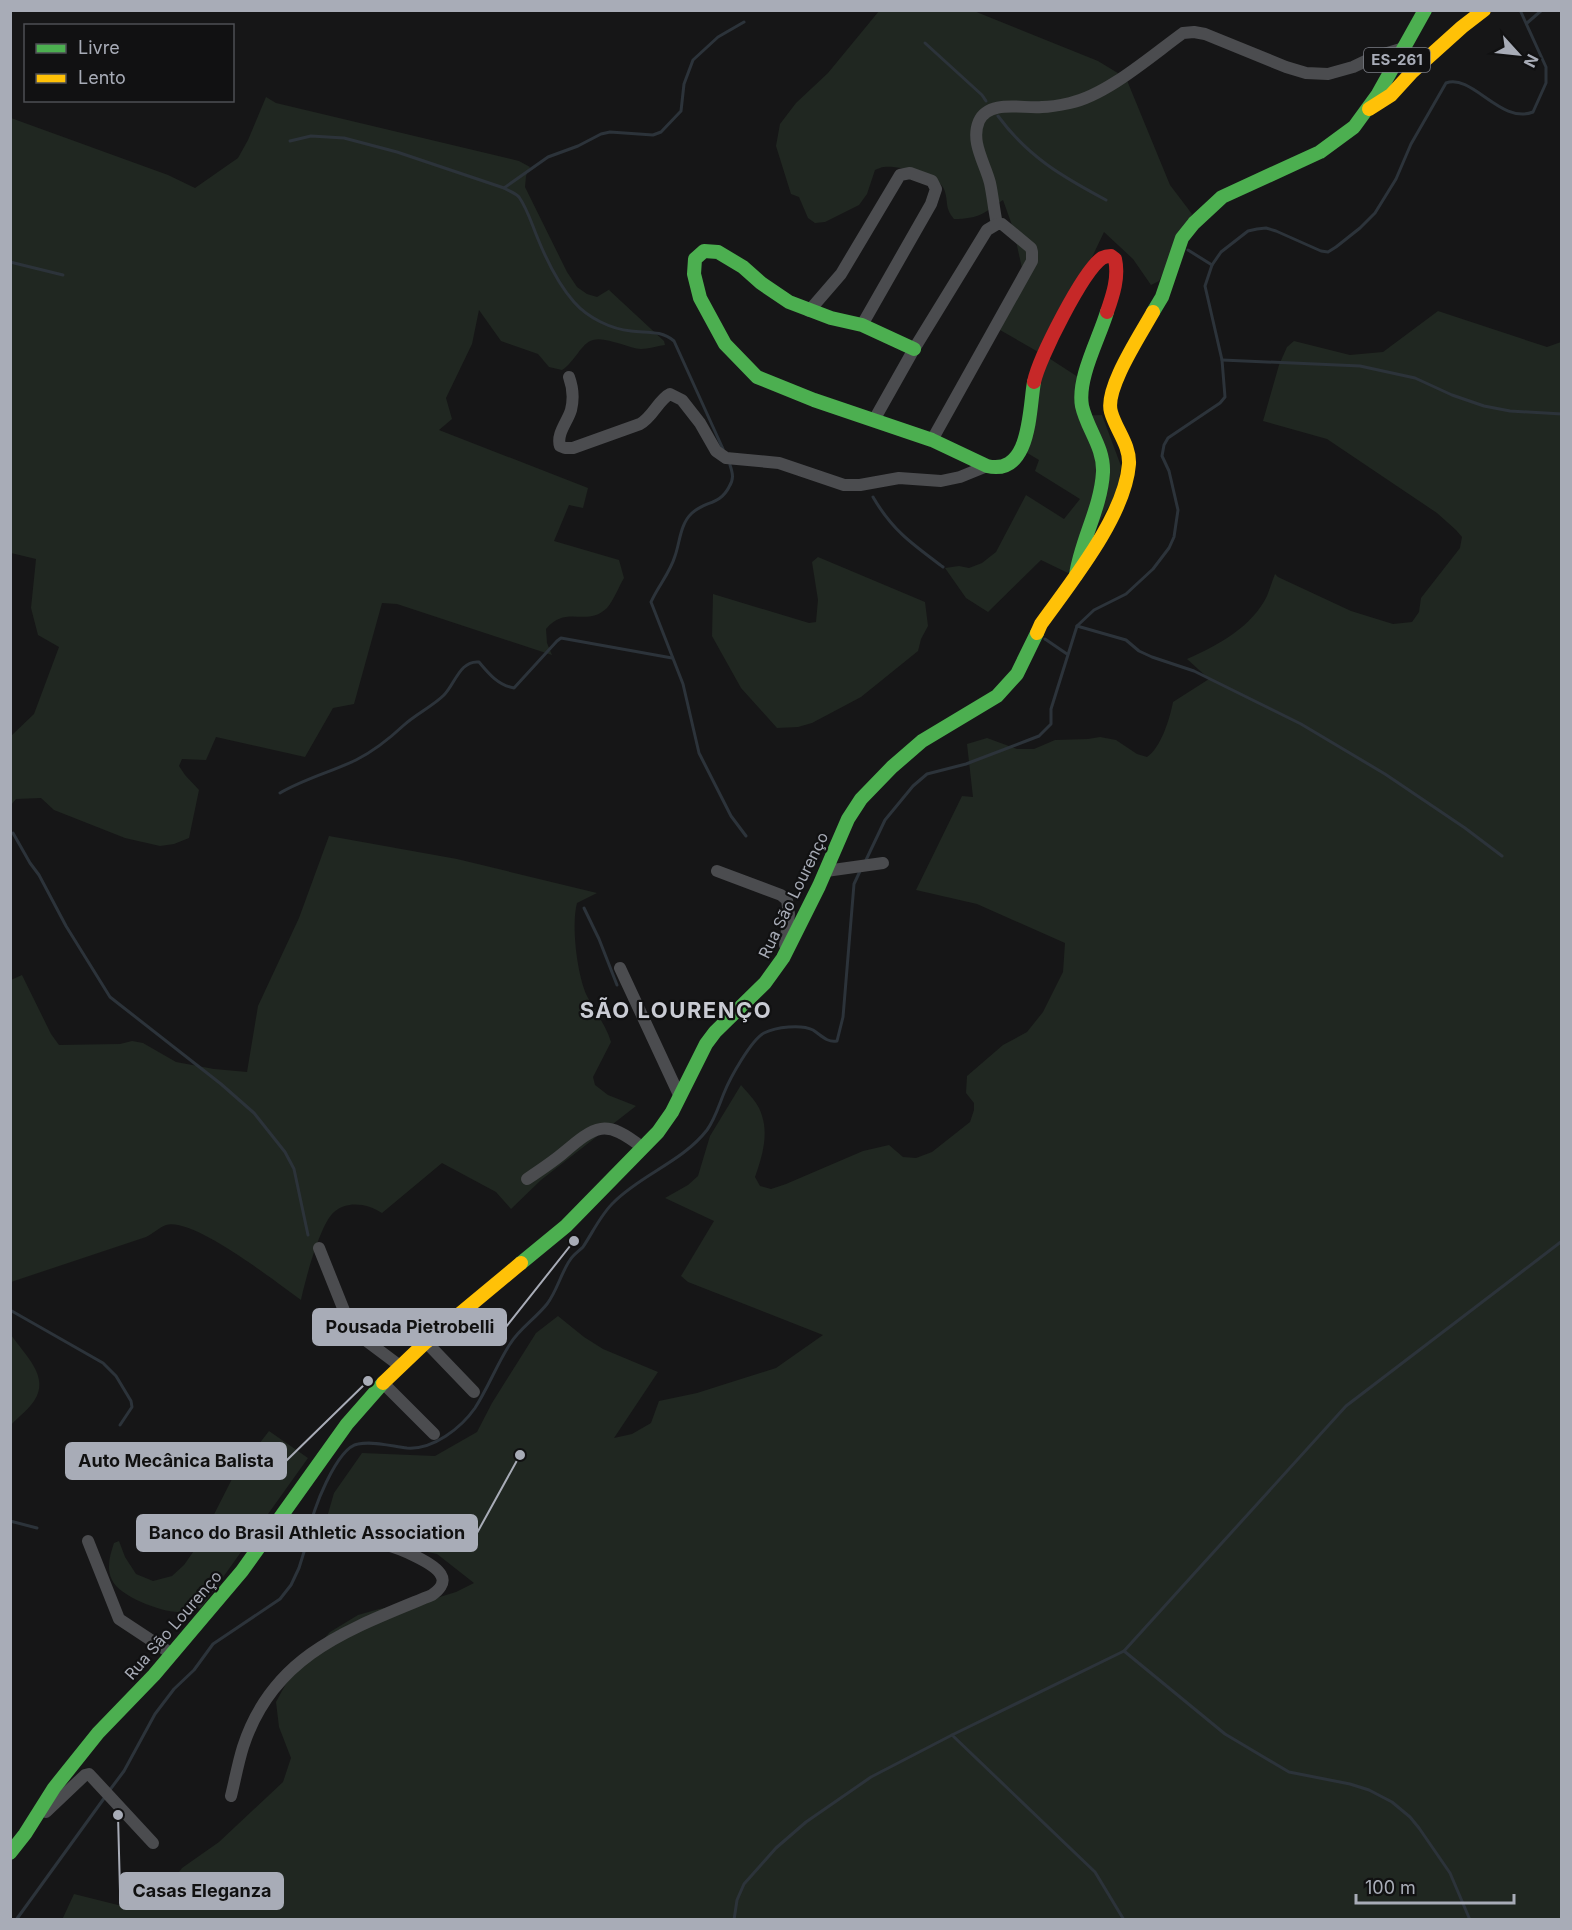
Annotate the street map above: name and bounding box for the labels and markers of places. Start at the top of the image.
callout: Pousada Pietrobelli [313,1309,506,1345]
callout: Auto Mecânica Balista [66,1443,286,1479]
callout: Banco do Brasil Athletic Association [137,1515,477,1551]
callout: Casas Eleganza [120,1873,283,1909]

